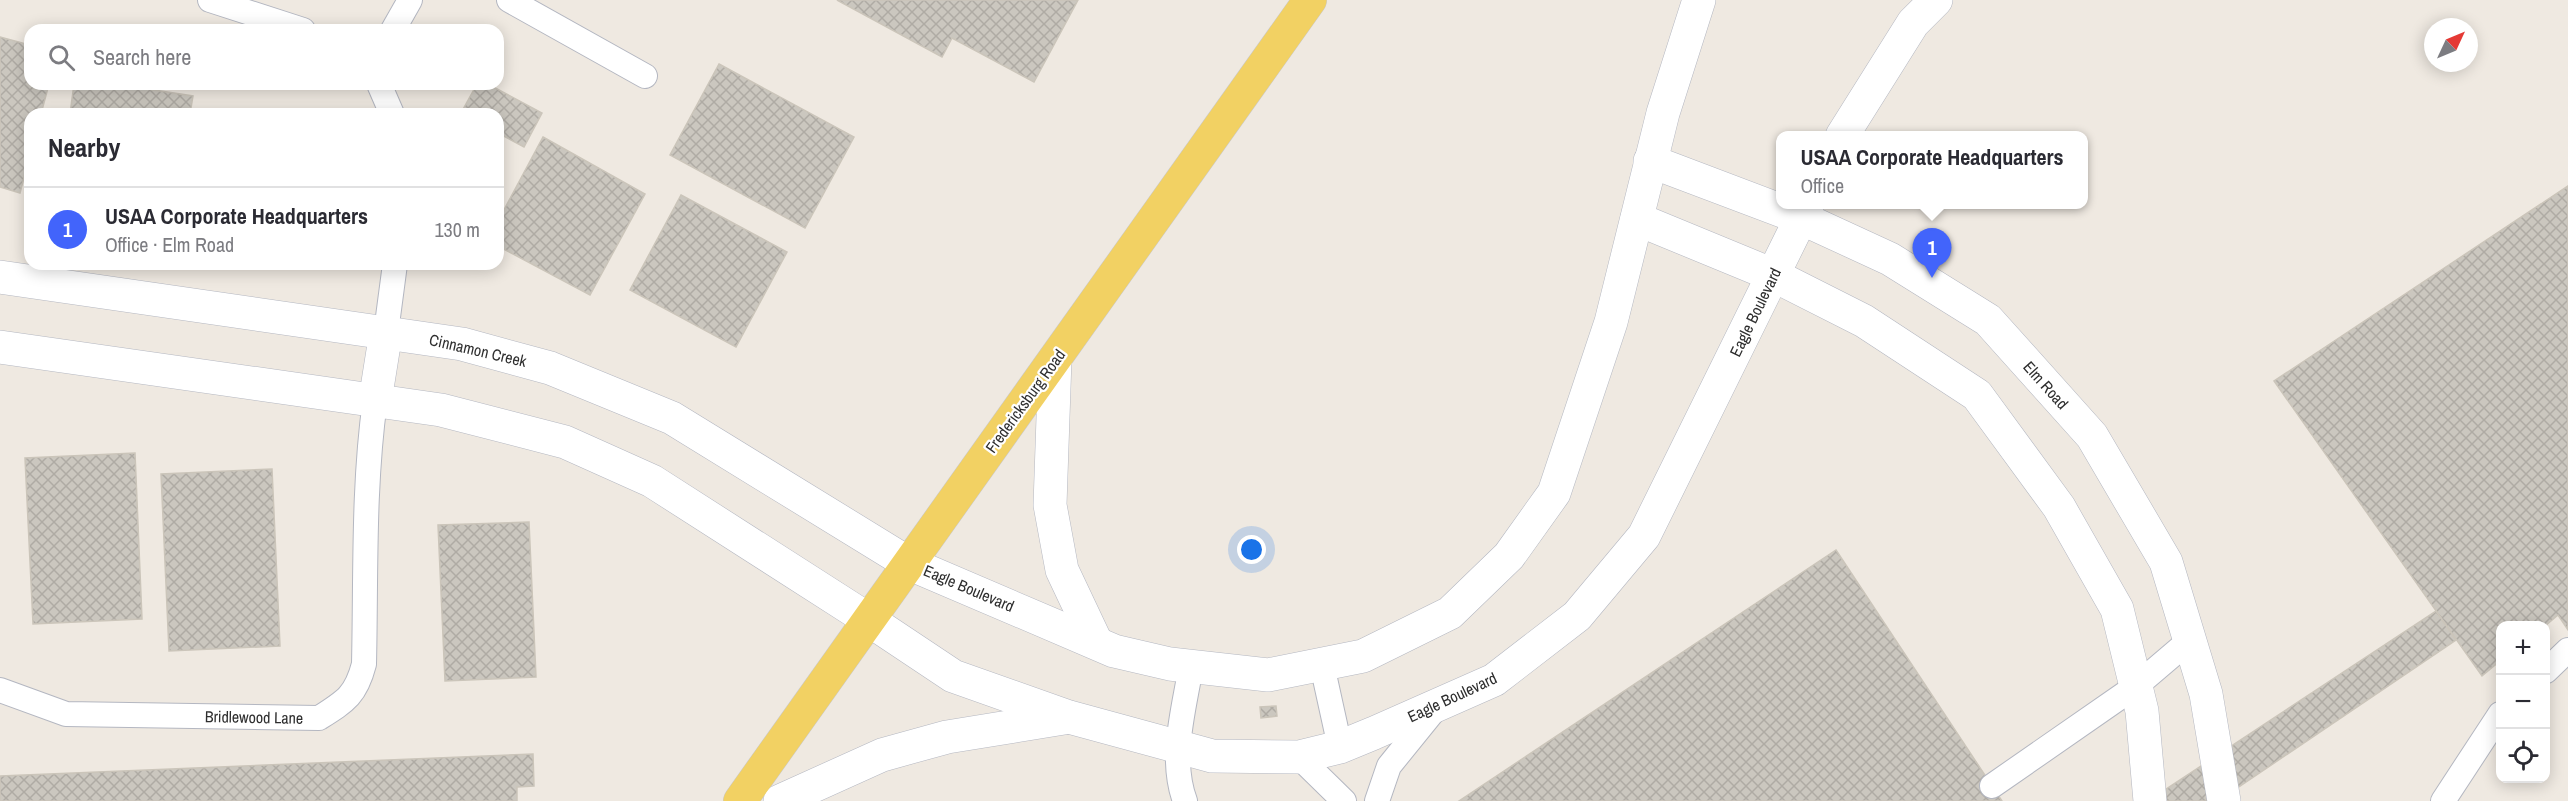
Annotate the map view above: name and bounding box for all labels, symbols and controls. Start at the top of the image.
north arrow [2424,18,2478,72]
search box [24,24,504,90]
icon: search [45,41,78,74]
text: Search here [93,42,191,72]
text: Nearby [48,130,120,165]
popup [1776,131,2088,209]
text: USAA Corporate Headquarters [1801,142,2063,172]
text: Office [1801,172,1844,199]
text: USAA Corporate Headquarters [105,201,368,231]
text: 1 [63,216,72,243]
text: 130 m [434,216,480,243]
pin: 1 [1912,228,1952,278]
text: Office · Elm Road [105,231,234,258]
street label: Eagle Boulevard [1724,264,1786,360]
street label: Cinnamon Creek [427,328,529,372]
street label: Fredericksburg Road [980,345,1070,457]
street label: Elm Road [2019,356,2073,414]
your location [1237,535,1266,564]
street label: Eagle Boulevard [920,559,1018,617]
map controls [2496,621,2550,783]
button: + [2496,621,2550,675]
street label: Eagle Boulevard [1404,667,1500,727]
button: − [2496,675,2550,729]
street label: Bridlewood Lane [205,705,303,729]
button: locate [2496,729,2550,783]

